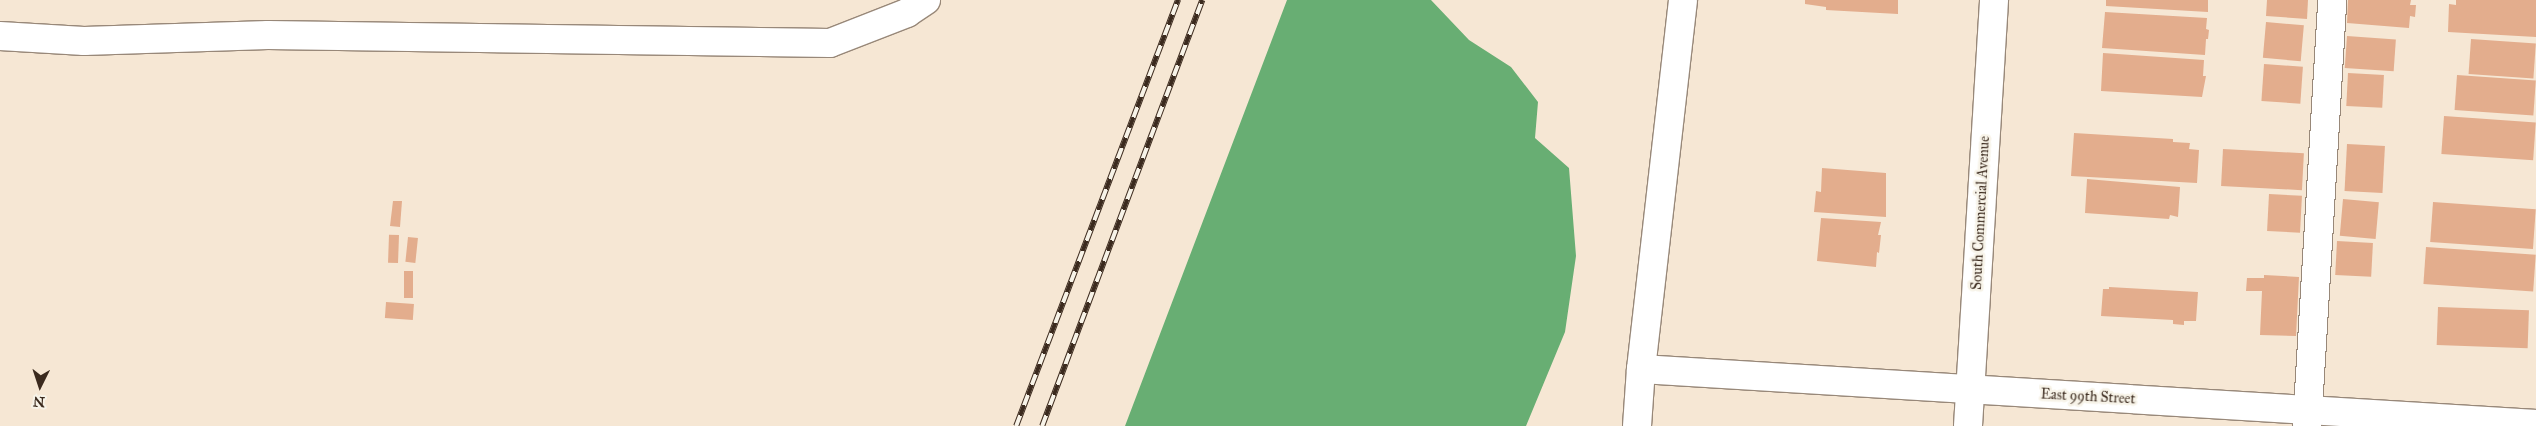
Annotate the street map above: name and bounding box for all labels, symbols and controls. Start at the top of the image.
street label: South Commercial Avenue [1969,136,1993,290]
north arrow [15,361,65,411]
street label: East 99th Street [2040,386,2136,408]
text: N [32,393,45,410]

